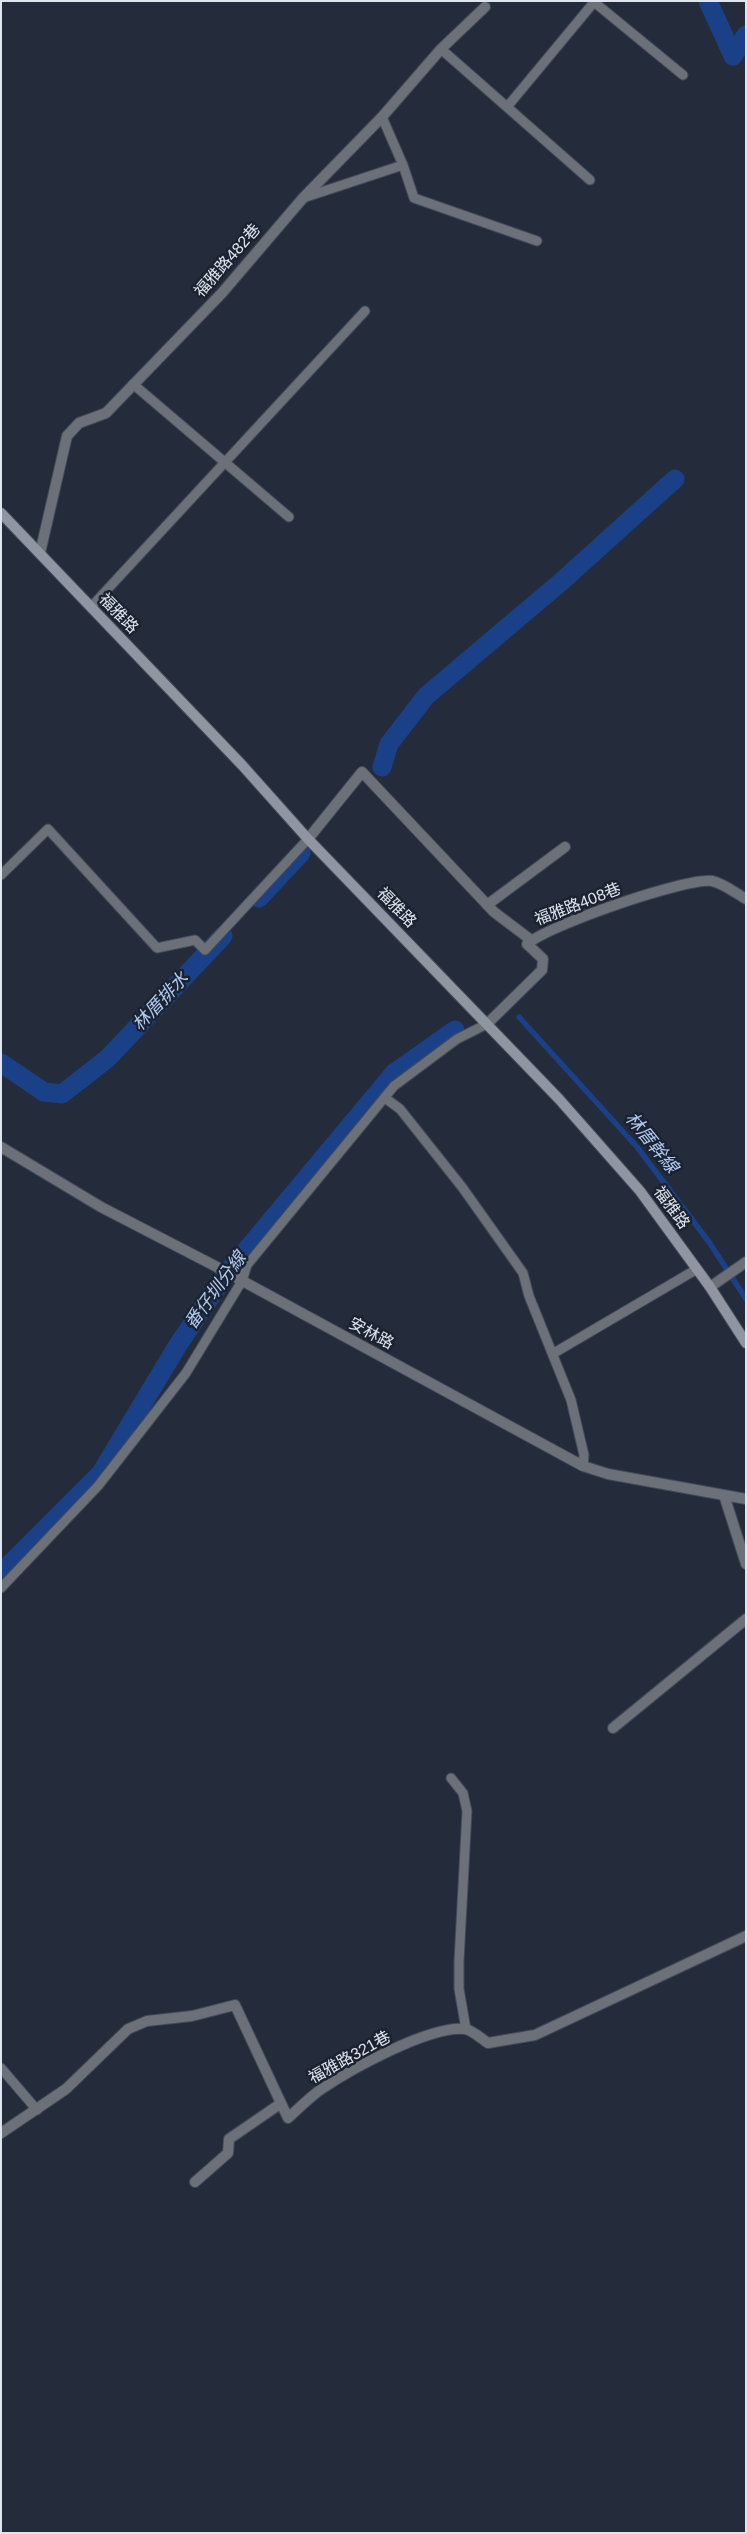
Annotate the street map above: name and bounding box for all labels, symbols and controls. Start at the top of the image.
street label: 福雅路482巷 [191,220,265,302]
street label: 福雅路 [94,590,142,638]
street label: 福雅路408巷 [532,880,624,930]
street label: 福雅路 [372,884,420,932]
water label: 林厝排水 [129,968,193,1036]
water label: 林厝幹線 [620,1108,682,1178]
street label: 福雅路 [649,1183,693,1233]
water label: 番仔圳分線 [181,1248,251,1334]
street label: 安林路 [345,1314,397,1354]
street label: 福雅路321巷 [306,2028,394,2088]

